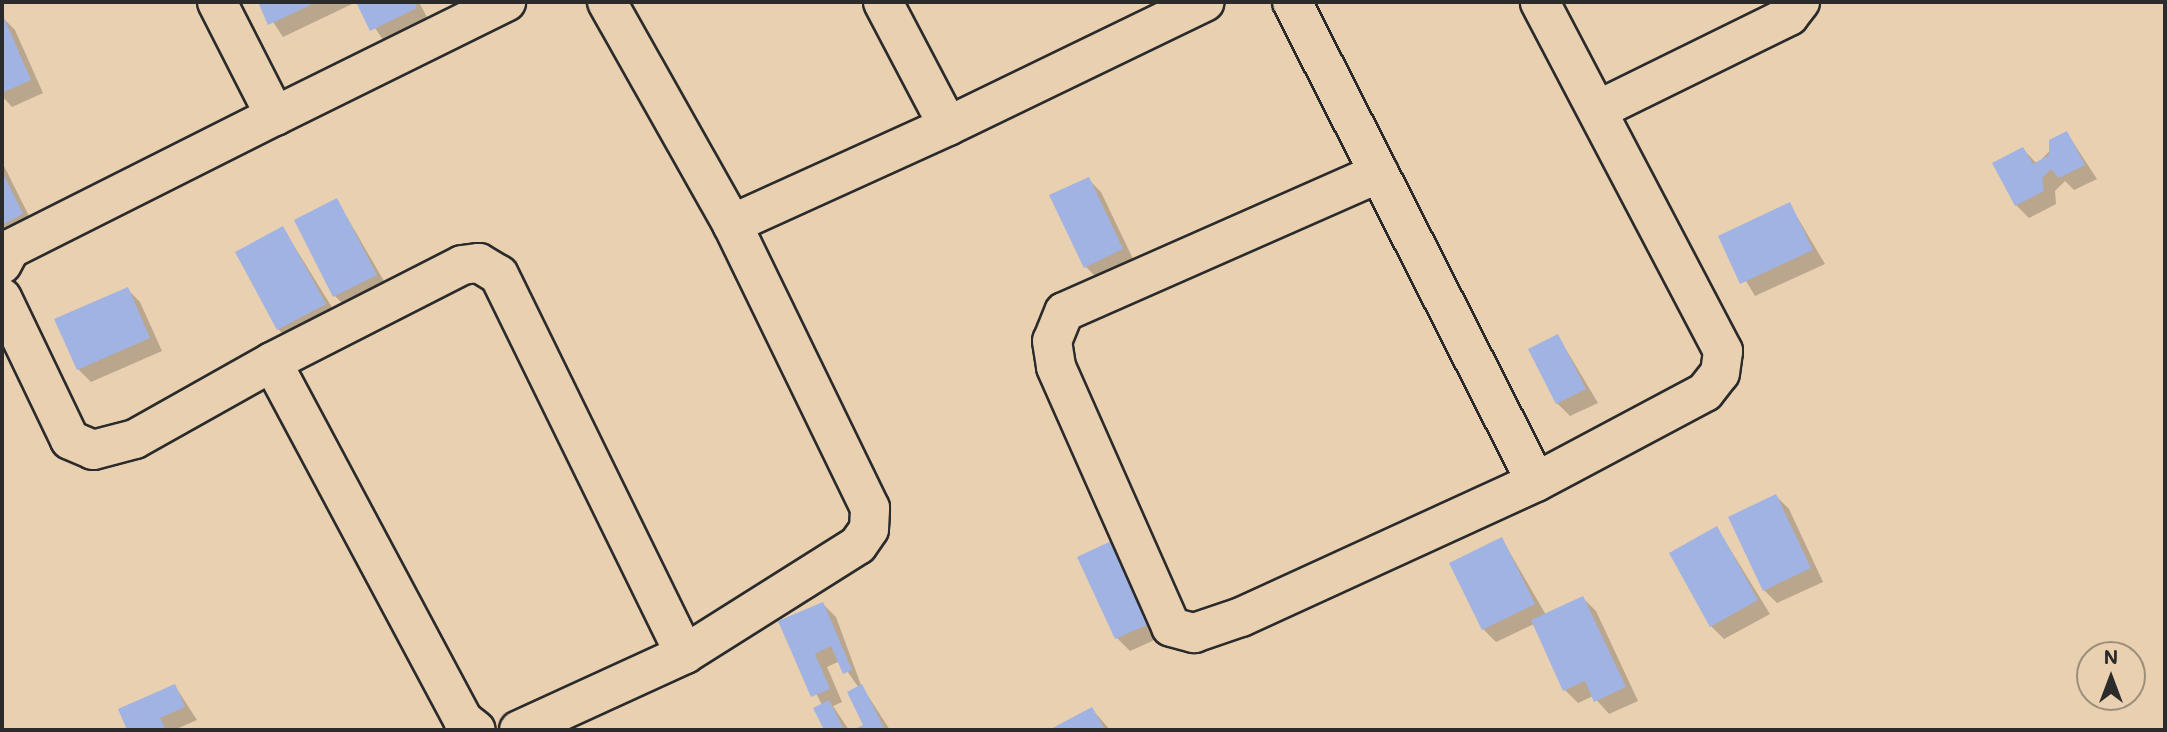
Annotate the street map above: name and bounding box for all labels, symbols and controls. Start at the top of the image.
north arrow [2076,641,2146,711]
text: N [2104,644,2118,669]

